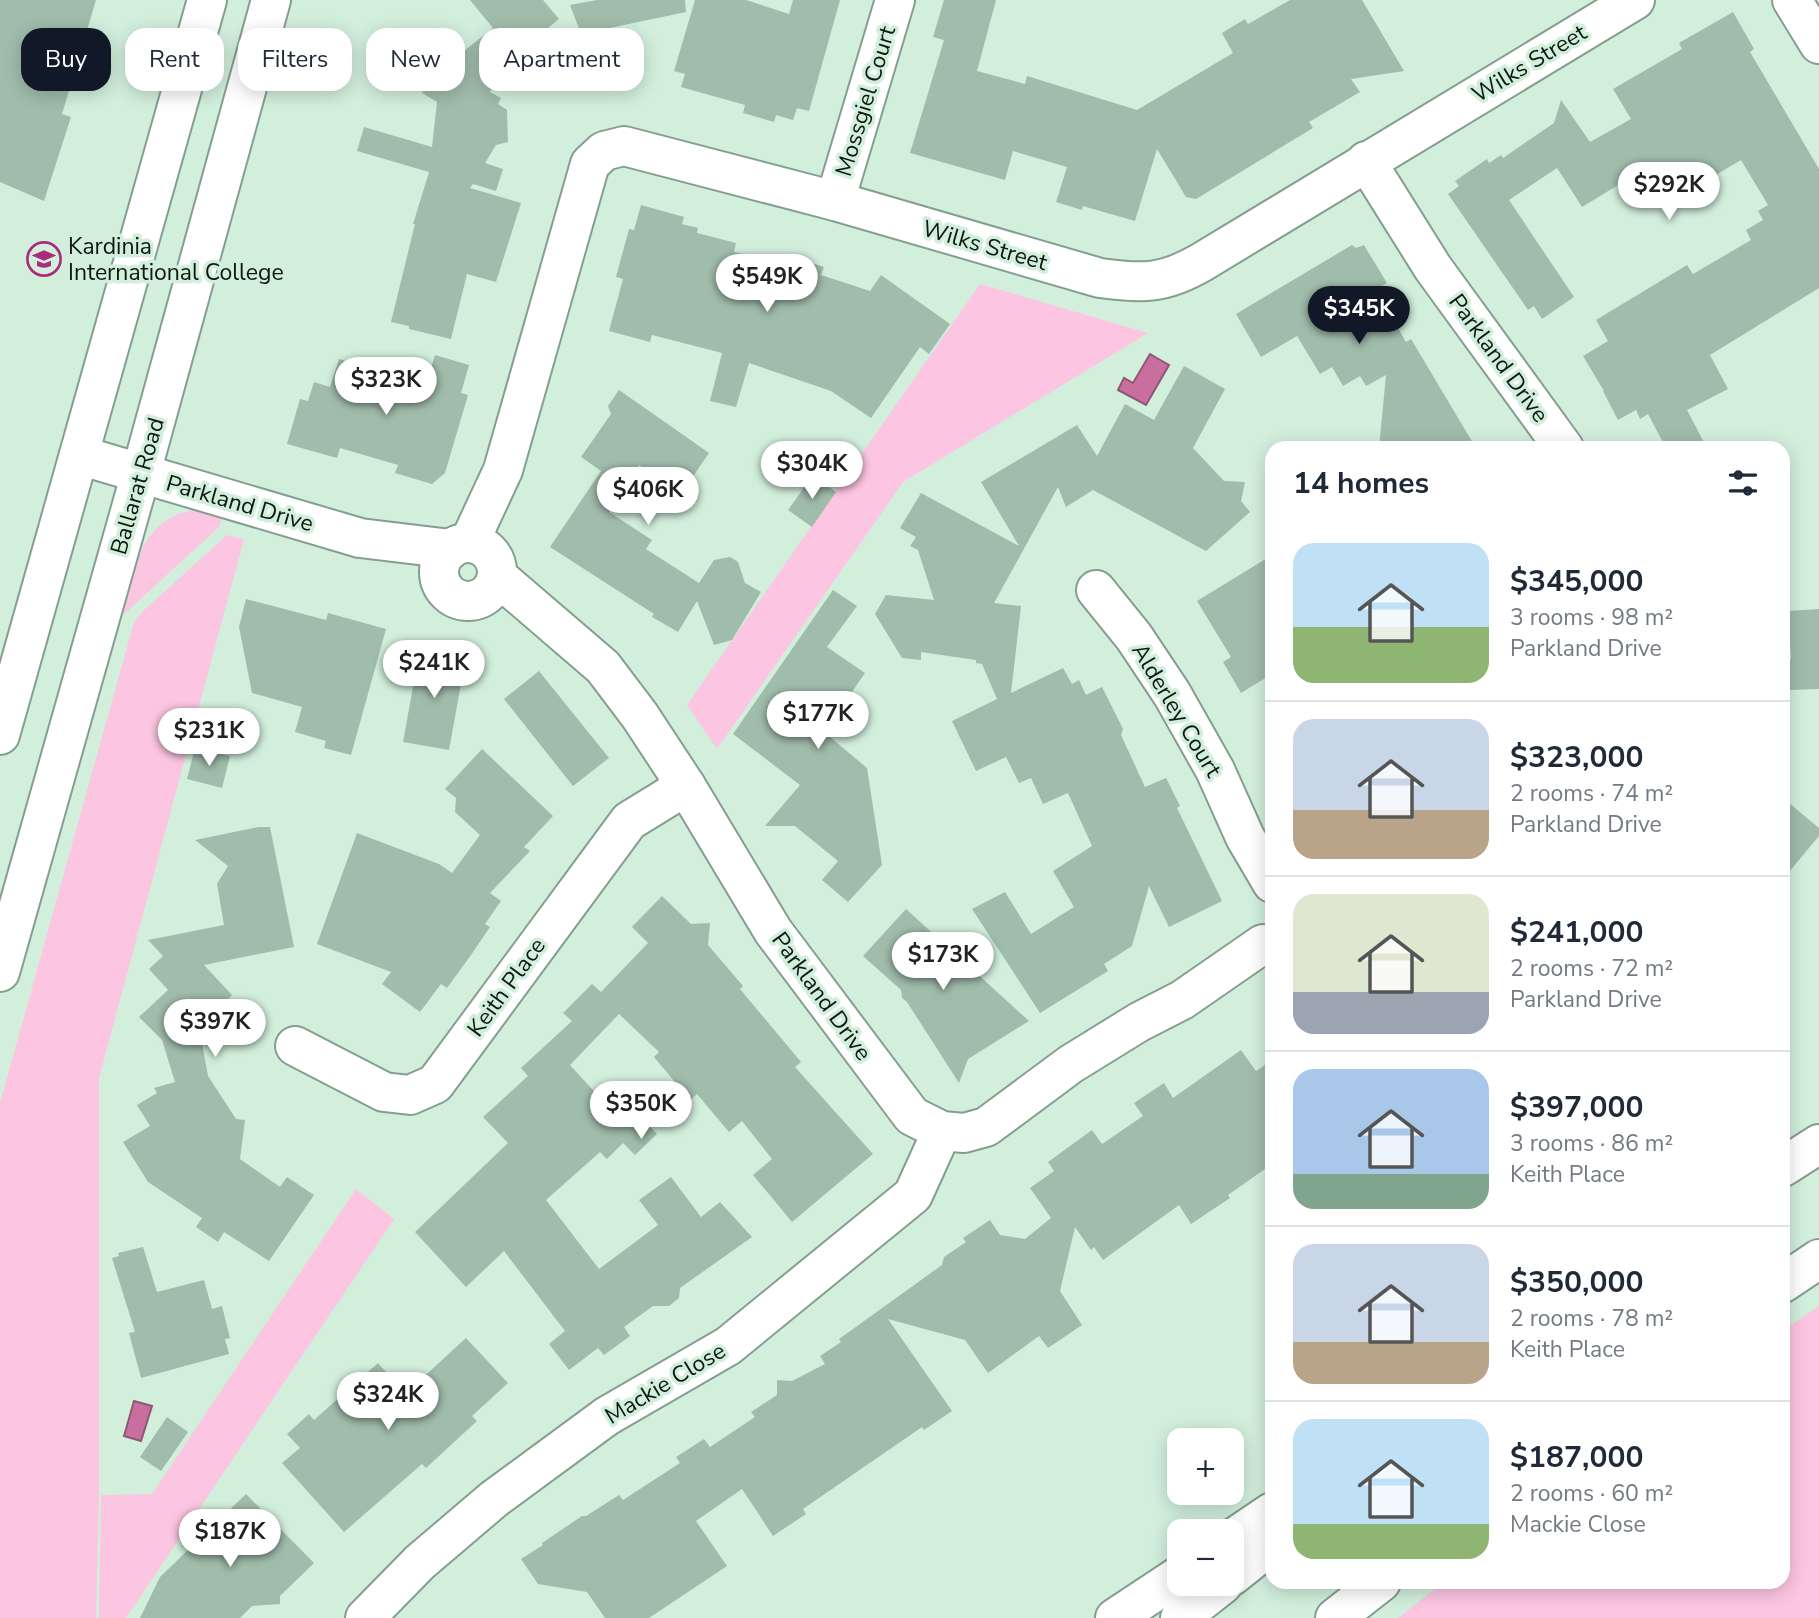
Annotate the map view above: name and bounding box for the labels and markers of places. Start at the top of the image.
pin: $292K [1620,162,1718,222]
place label: Kardinia International College [68,231,284,288]
school or university icon: Kardinia International College [25,240,63,278]
pin: $549K [718,254,816,314]
pin: $345K [1310,286,1408,346]
pin: $323K [337,358,435,417]
pin: $304K [763,442,861,501]
pin: $406K [599,468,697,527]
pin: $241K [385,640,483,700]
pin: $177K [769,692,867,751]
pin: $231K [160,708,258,768]
pin: $173K [894,932,992,992]
pin: $397K [166,1000,264,1059]
pin: $350K [592,1082,690,1141]
pin: $324K [339,1372,437,1432]
pin: $187K [181,1510,279,1569]

